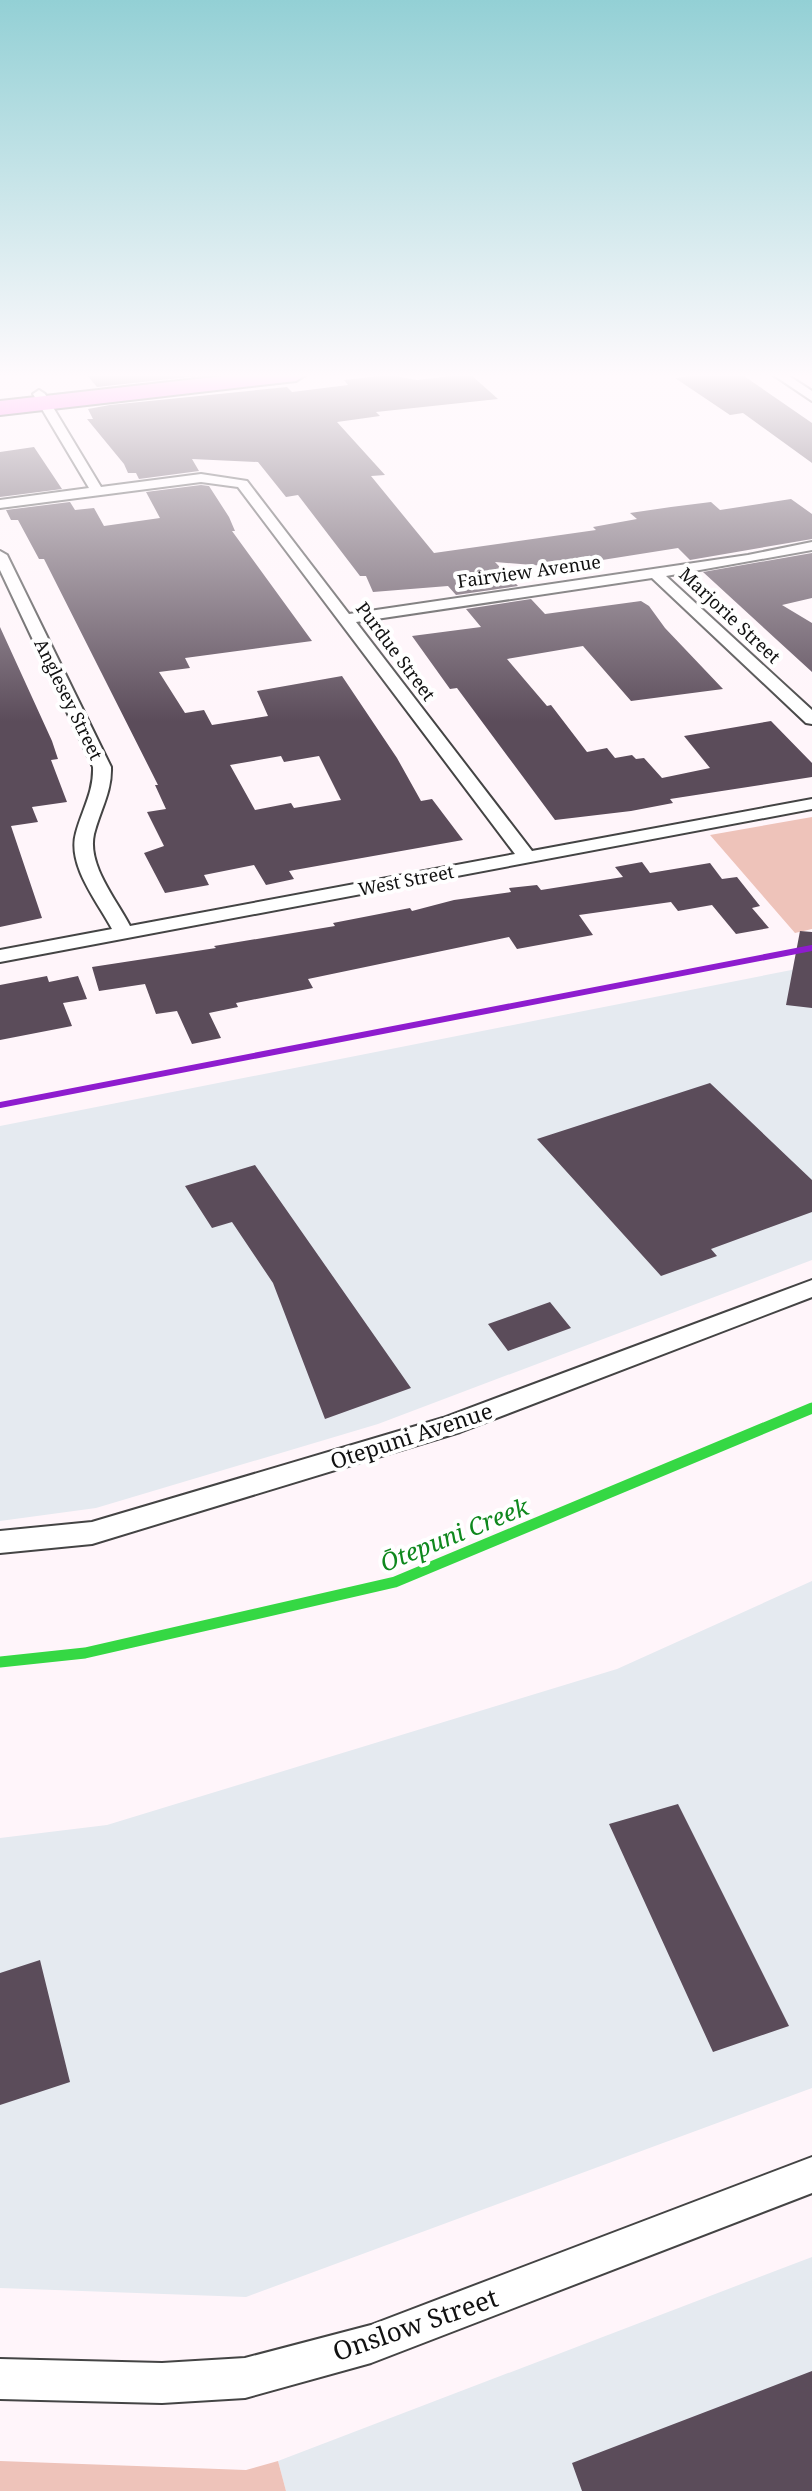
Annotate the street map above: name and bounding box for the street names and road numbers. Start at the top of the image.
street label: Fairview Avenue [456,549,602,593]
street label: Marjorie Street [674,562,786,668]
street label: Purdue Street [351,597,441,705]
street label: Anglesey Street [29,634,109,764]
street label: West Street [356,859,456,901]
street label: Otepuni Avenue [326,1395,496,1475]
street label: Onslow Street [328,2279,502,2369]

